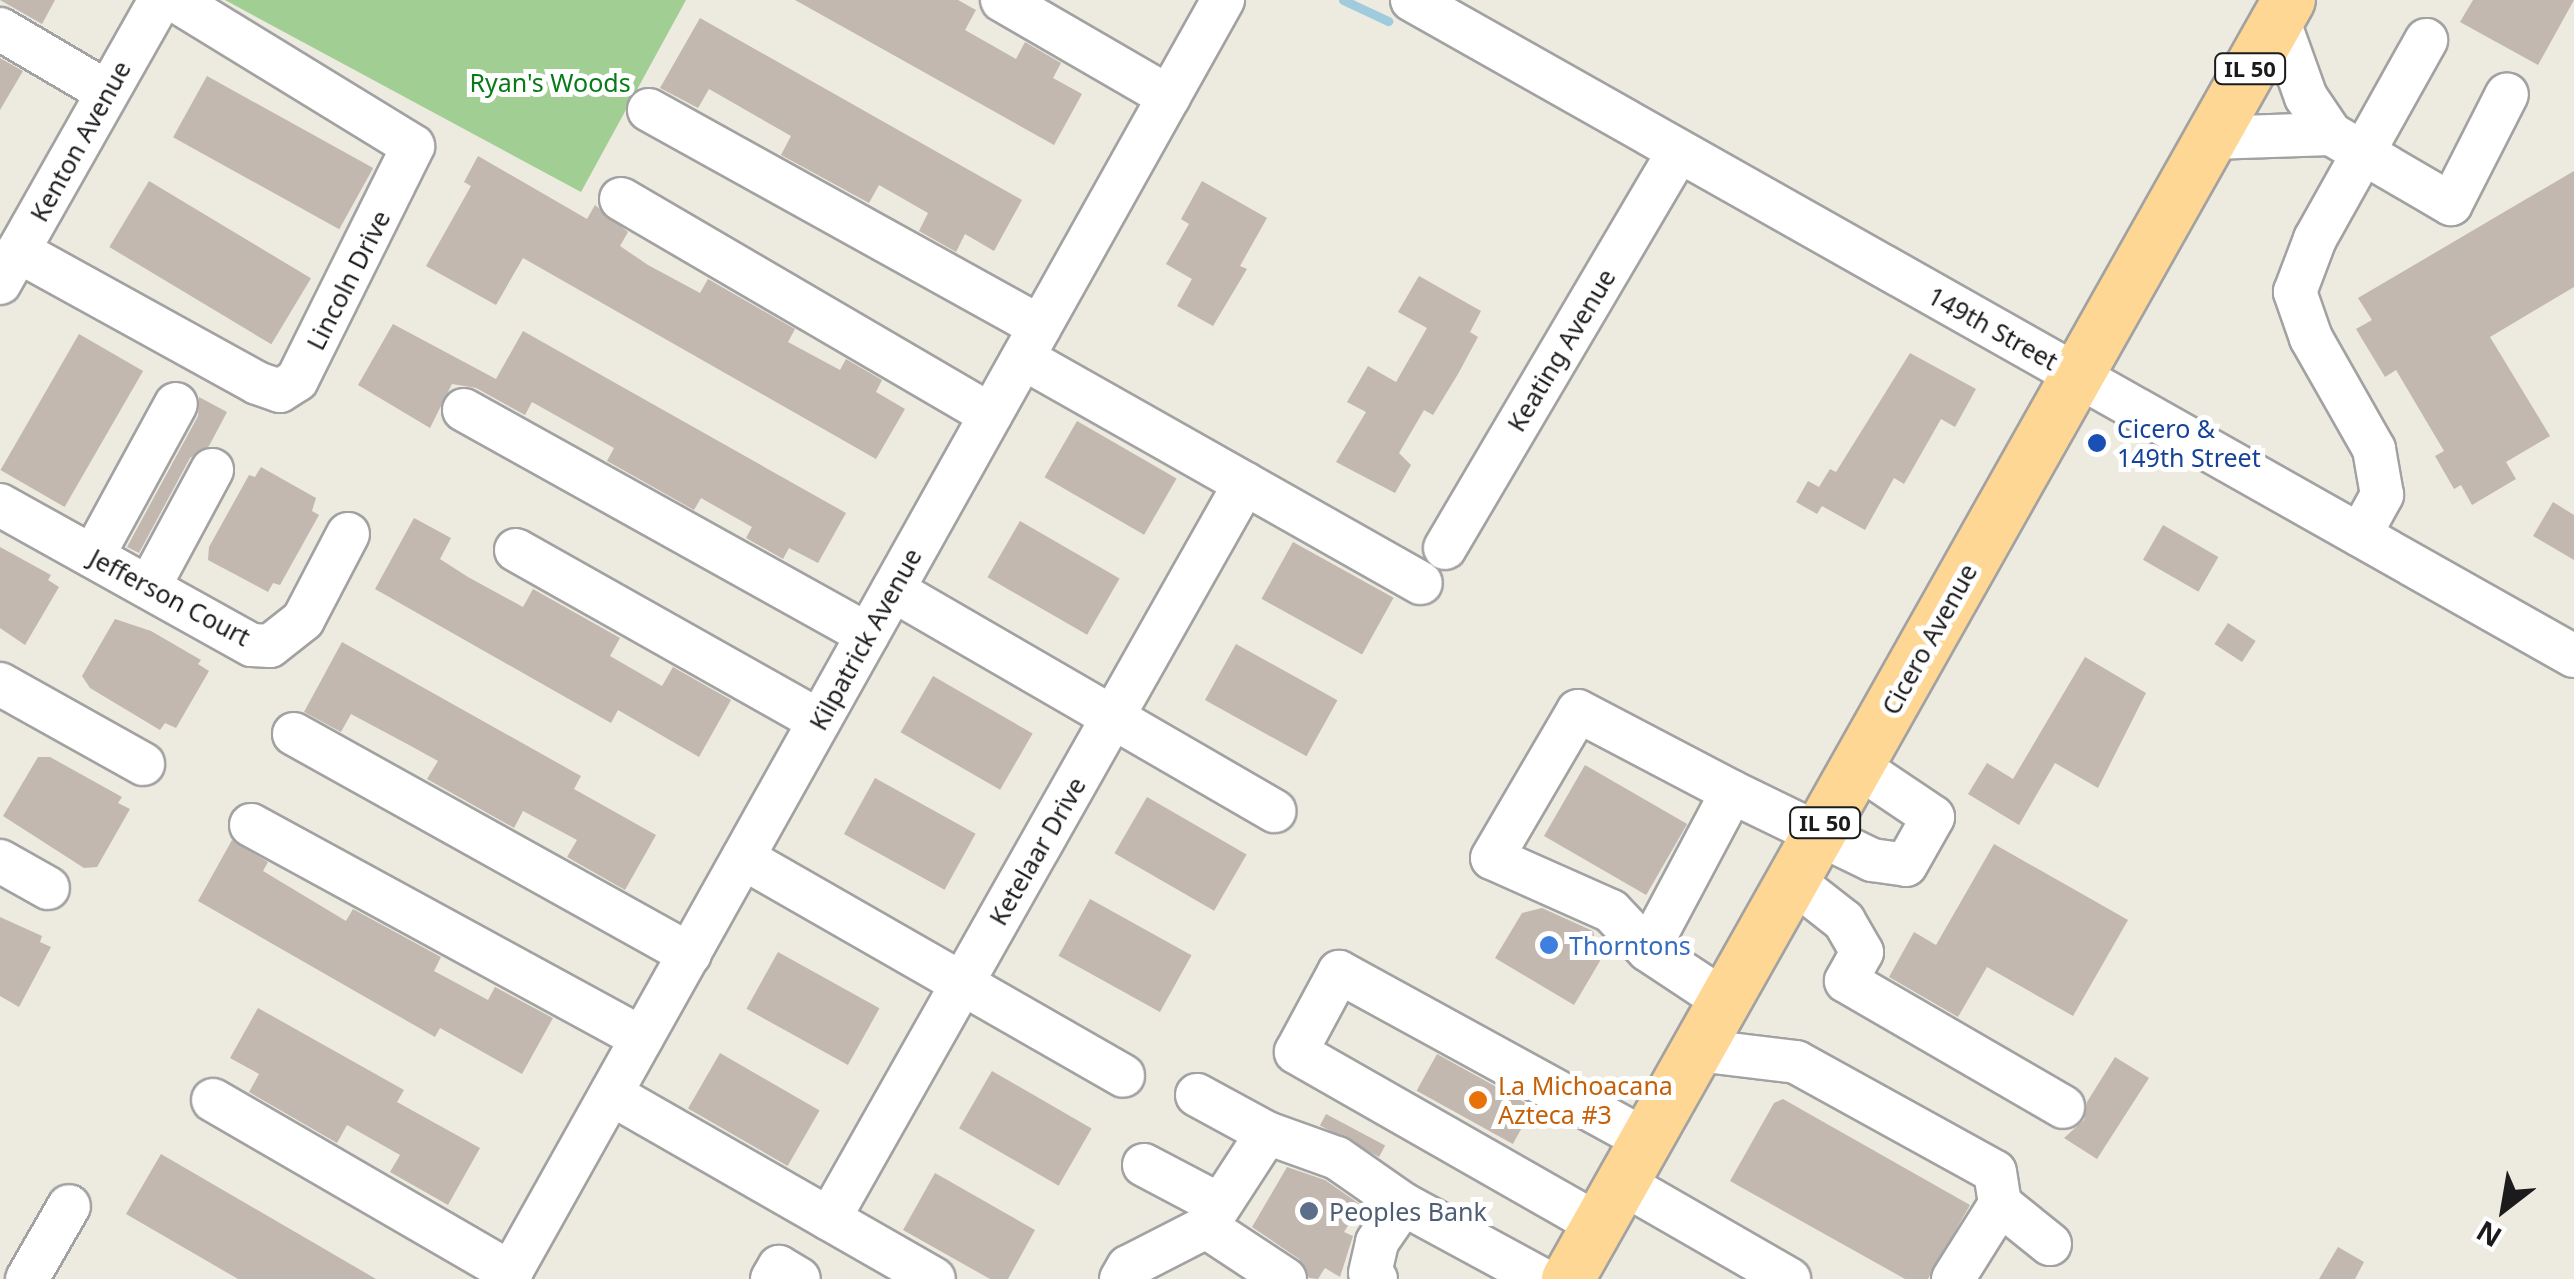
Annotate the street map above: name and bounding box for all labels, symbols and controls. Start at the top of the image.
road number: IL 50 [2212,52,2288,86]
street label: Kenton Avenue [24,55,136,227]
park label: Ryan's Woods [469,67,631,97]
street label: Lincoln Drive [300,205,396,355]
street label: Keating Avenue [1501,263,1621,437]
street label: 149th Street [1923,280,2063,376]
place label: Cicero & 149th Street [2117,414,2261,473]
marker: Cicero & 149th Street [2086,432,2108,454]
street label: Jefferson Court [85,542,255,652]
street label: Kilpatrick Avenue [803,543,927,735]
street label: Cicero Avenue [1875,558,1983,720]
street label: Ketelaar Drive [983,772,1091,930]
road number: IL 50 [1788,806,1862,840]
place label: Thorntons [1569,930,1691,960]
marker: Thorntons [1538,934,1560,956]
place label: La Michoacana Azteca #3 [1498,1071,1673,1130]
marker: La Michoacana Azteca #3 [1467,1089,1489,1111]
north arrow [2454,1159,2554,1259]
place label: Peoples Bank [1329,1196,1487,1226]
marker: Peoples Bank [1298,1200,1320,1222]
text: N [2469,1213,2508,1257]

